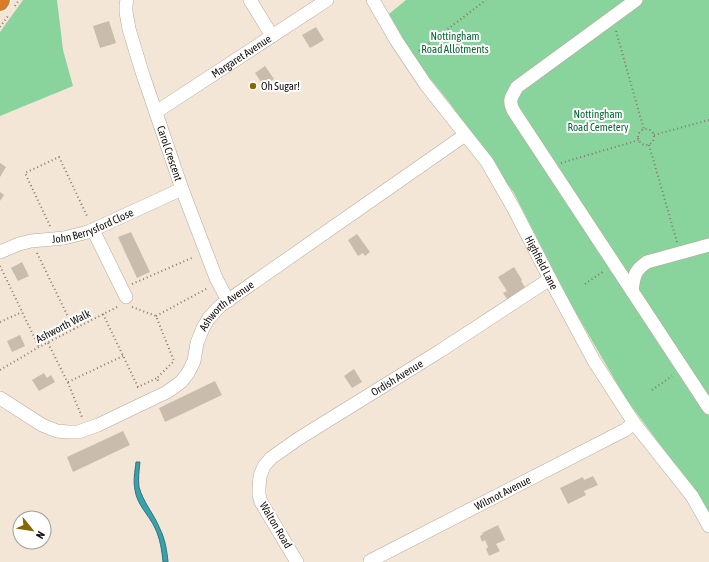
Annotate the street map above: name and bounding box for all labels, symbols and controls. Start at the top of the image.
park label: Nottingham Road Allotments [421,30,489,55]
street label: Margaret Avenue [209,32,273,80]
place label: Oh Sugar! [261,80,300,92]
marker: Oh Sugar! [248,81,258,91]
park label: Nottingham Road Cemetery [567,108,629,133]
street label: Carol Crescent [155,124,185,182]
street label: John Berrysford Close [51,206,135,245]
street label: Highfield Lane [523,234,561,292]
street label: Ashworth Avenue [197,278,256,333]
street label: Ashworth Walk [34,307,93,345]
street label: Ordish Avenue [369,357,425,398]
street label: Wilmot Avenue [472,473,533,512]
street label: Walton Road [258,500,294,550]
north arrow [12,510,52,550]
text: N [34,529,47,541]

